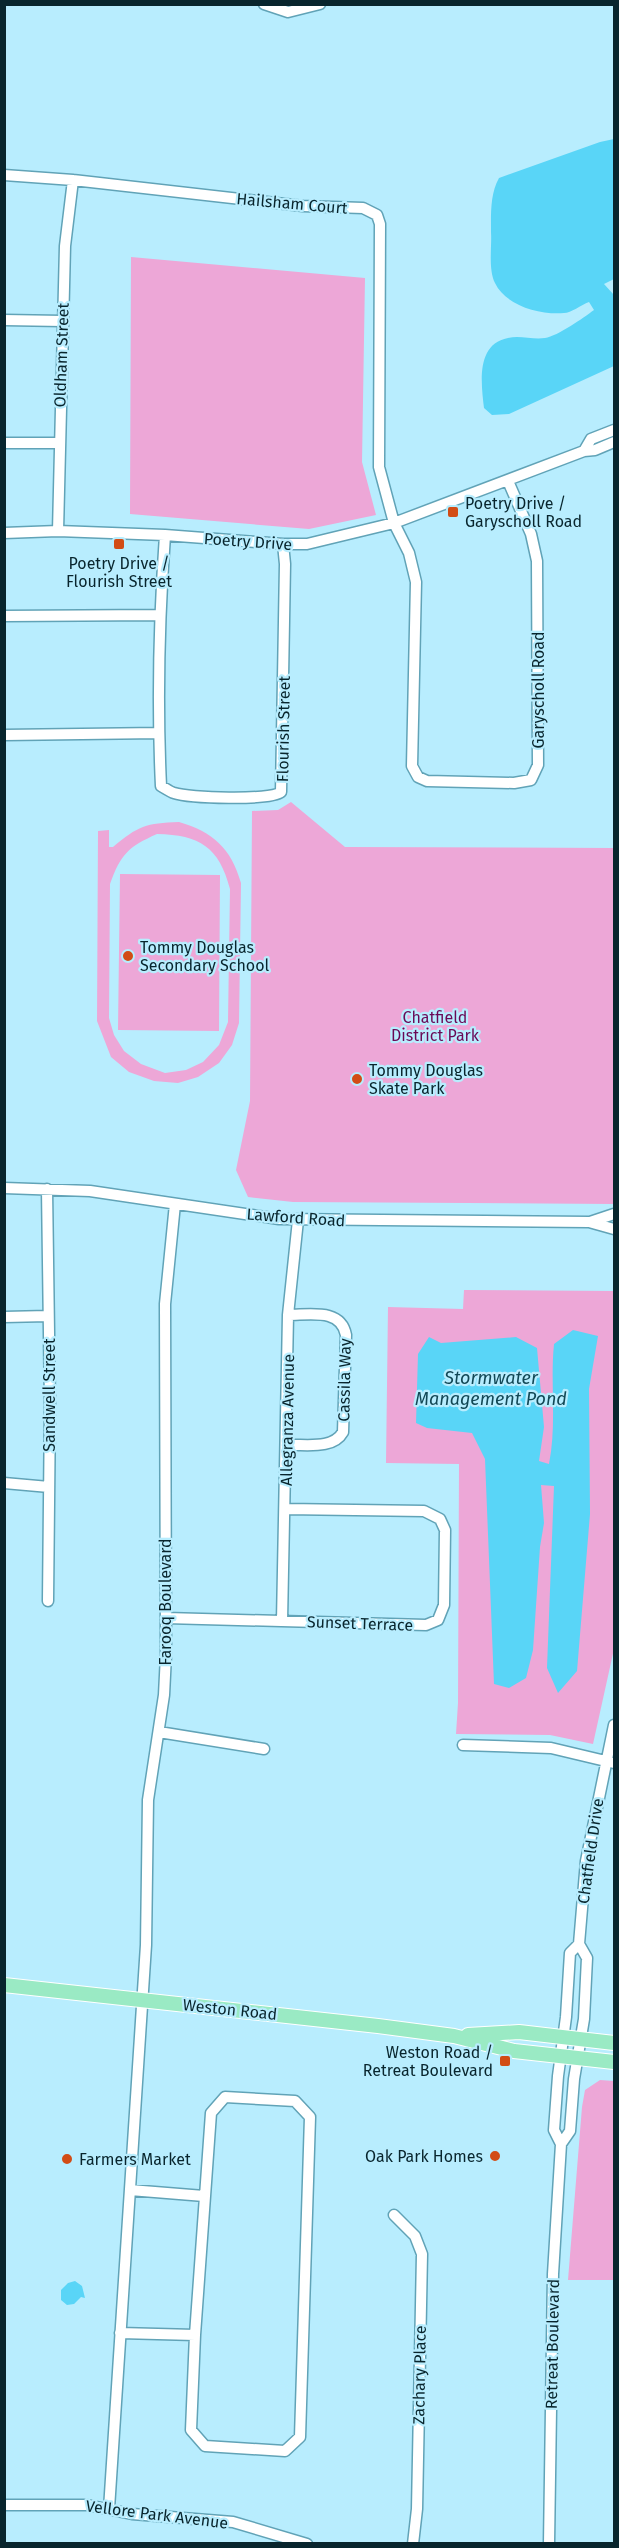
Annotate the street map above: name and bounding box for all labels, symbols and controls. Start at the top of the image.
street label: Hailsham Court [236,189,349,218]
street label: Oldham Street [50,302,73,408]
place label: Poetry Drive / Garyscholl Road [465,494,582,531]
marker: Poetry Drive / Garyscholl Road [446,505,460,519]
street label: Poetry Drive [203,529,293,554]
marker: Poetry Drive / Flourish Street [112,537,126,551]
place label: Poetry Drive / Flourish Street [66,554,172,591]
street label: Garyscholl Road [529,631,548,749]
street label: Flourish Street [273,676,294,782]
place label: Tommy Douglas Secondary School [140,938,269,975]
marker: Tommy Douglas Secondary School [121,949,135,963]
park label: Chatfield District Park [391,1008,480,1045]
place label: Tommy Douglas Skate Park [369,1061,483,1098]
marker: Tommy Douglas Skate Park [350,1072,364,1086]
street label: Lawford Road [246,1205,346,1230]
street label: Sandwell Street [40,1338,59,1452]
street label: Cassila Way [334,1338,355,1422]
street label: Allegranza Avenue [277,1354,298,1486]
water label: Stormwater Management Pond [415,1367,567,1410]
street label: Farooq Boulevard [156,1538,175,1666]
street label: Sunset Terrace [307,1612,413,1635]
street label: Chatfield Drive [574,1797,607,1905]
street label: Weston Road [182,1995,278,2024]
place label: Weston Road / Retreat Boulevard [363,2043,493,2080]
marker: Weston Road / Retreat Boulevard [498,2054,512,2068]
place label: Oak Park Homes [365,2147,483,2166]
marker: Oak Park Homes [488,2149,502,2163]
place label: Farmers Market [79,2150,191,2169]
marker: Farmers Market [60,2152,74,2166]
street label: Retreat Boulevard [542,2279,563,2409]
street label: Zachary Place [409,2325,430,2425]
street label: Vellore Park Avenue [85,2496,229,2533]

